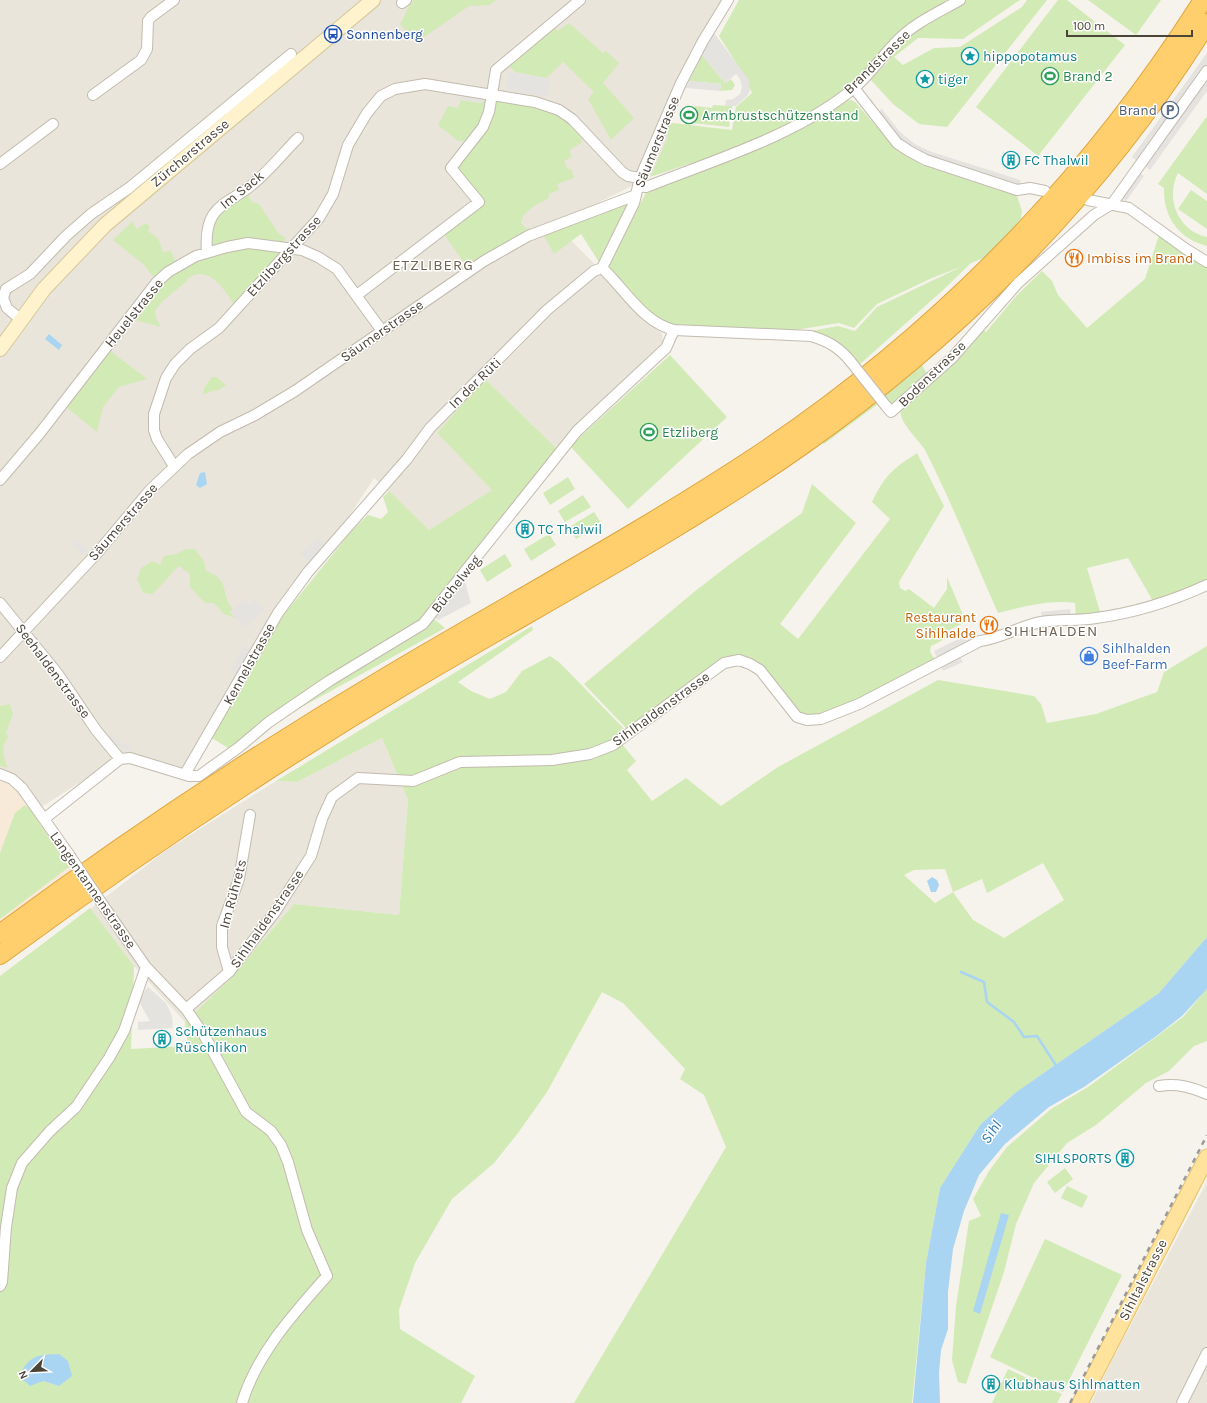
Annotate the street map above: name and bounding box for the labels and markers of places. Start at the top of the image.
bus stop icon: Sonnenberg [323,24,343,44]
place label: Sonnenberg [346,26,423,43]
place icon: hippopotamus [960,46,980,66]
place label: hippopotamus [983,48,1077,65]
sports icon: Brand 2 [1040,66,1060,86]
place label: Brand 2 [1063,68,1113,85]
place icon: tiger [915,69,935,89]
place label: tiger [938,71,969,88]
parking icon: Brand [1160,100,1180,120]
place label: Brand [1119,102,1157,119]
sports icon: Armbrustschützenstand [679,105,699,125]
place label: Armbrustschützenstand [702,107,859,124]
building icon: FC Thalwil [1001,150,1021,170]
place label: FC Thalwil [1024,152,1089,169]
restaurant icon: Imbiss im Brand [1064,248,1084,268]
place label: Imbiss im Brand [1087,250,1193,267]
sports icon: Etzliberg [639,422,659,442]
place label: Etzliberg [662,424,718,441]
building icon: TC Thalwil [515,519,535,539]
place label: TC Thalwil [538,521,602,538]
place label: Restaurant Sihlhalde [905,609,976,642]
restaurant icon: Restaurant Sihlhalde [979,615,999,635]
place label: Sihlhalden Beef-Farm [1102,640,1171,673]
shop icon: Sihlhalden Beef-Farm [1079,646,1099,666]
place label: Schützenhaus Rüschlikon [175,1023,267,1056]
building icon: Schützenhaus Rüschlikon [152,1029,172,1049]
building icon: SIHLSPORTS [1115,1148,1135,1168]
place label: SIHLSPORTS [1034,1150,1112,1167]
building icon: Klubhaus Sihlmatten [981,1374,1001,1394]
place label: Klubhaus Sihlmatten [1004,1376,1141,1393]

